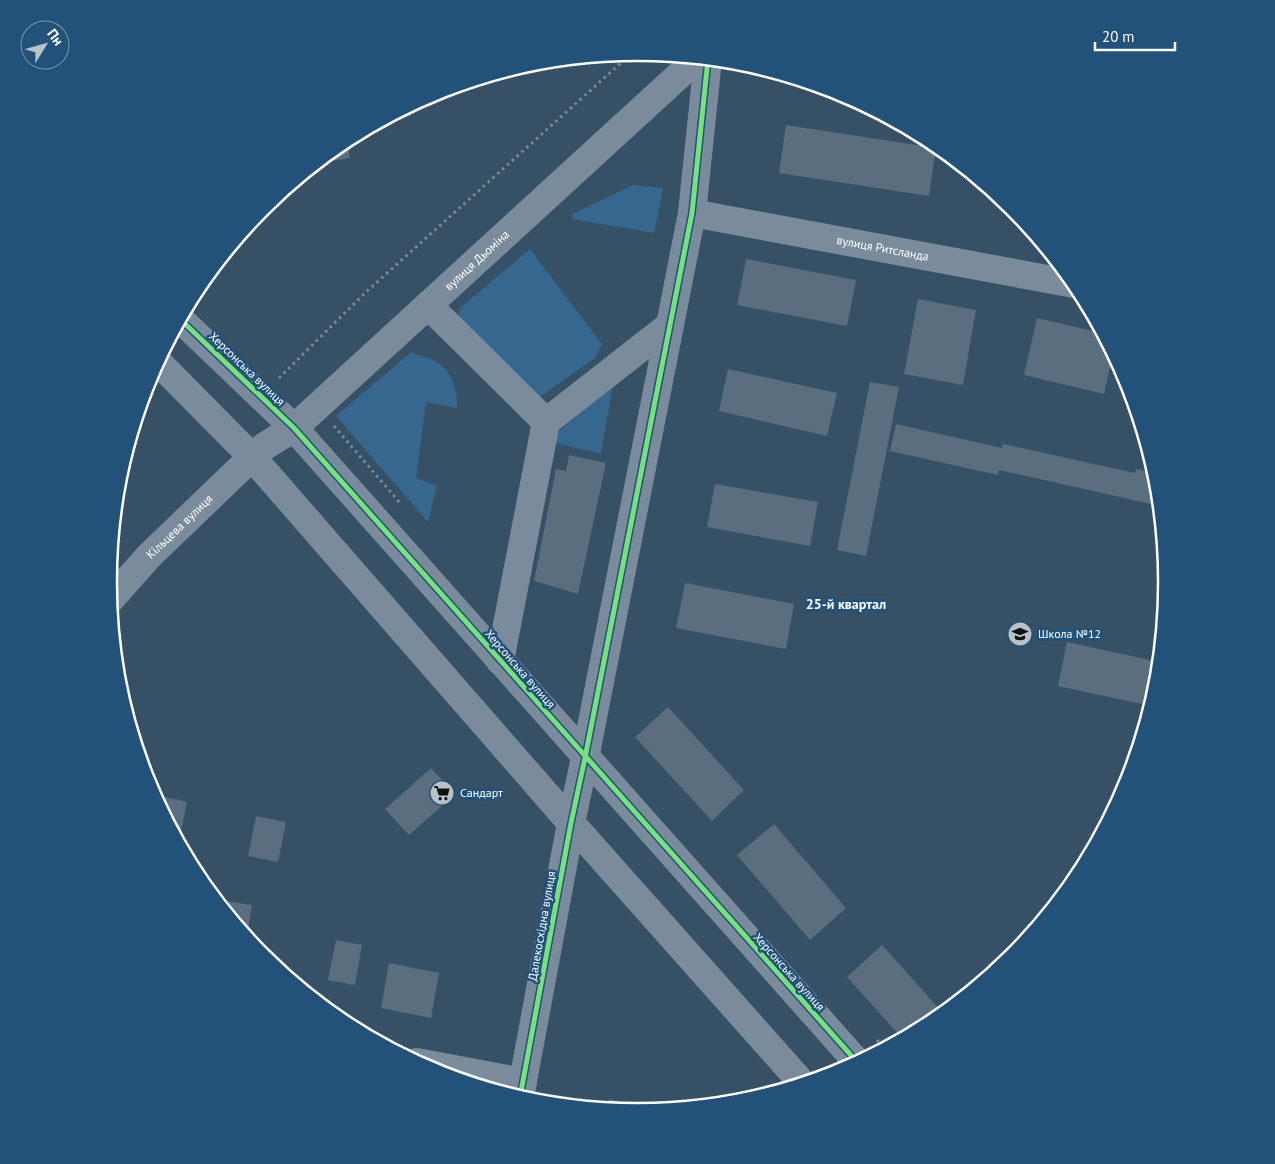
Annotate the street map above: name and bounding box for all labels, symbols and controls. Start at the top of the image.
north arrow [20,20,70,70]
scale bar [1095,20,1175,52]
text: Пн [43,25,68,49]
text: 20 m [1102,27,1135,46]
street label: вулиця Дьоміна [441,227,512,293]
street label: вулиця Ритсланда [836,232,930,264]
street label: Херсонська вулиця [206,329,288,409]
street label: Кільцева вулиця [143,491,215,562]
district label: 25-й квартал [806,595,886,613]
school or university icon: Школа №12 [1007,621,1033,647]
street label: Херсонська вулиця [482,626,559,711]
place label: Школа №12 [1038,626,1101,641]
supermarket icon: Сандарт [429,780,455,806]
place label: Сандарт [460,785,503,800]
street label: Далекосхідна вулиця [524,870,559,982]
street label: Херсонська вулиця [750,930,828,1014]

